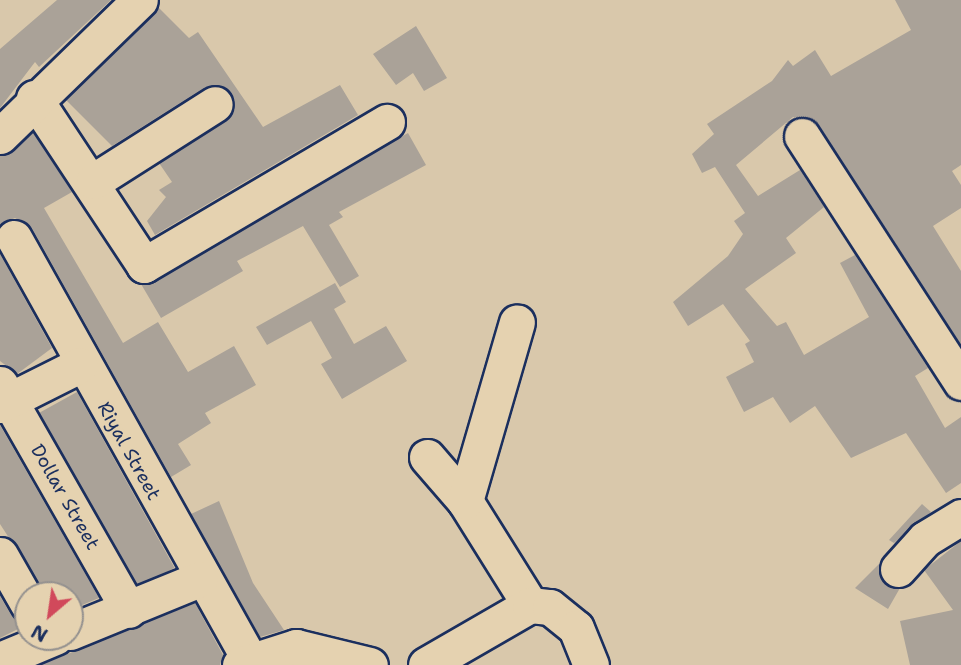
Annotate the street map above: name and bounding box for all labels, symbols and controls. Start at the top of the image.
street label: Riyal Street [93,398,165,504]
street label: Dollar Street [26,440,104,554]
north arrow [14,581,84,651]
text: N [27,618,52,648]

